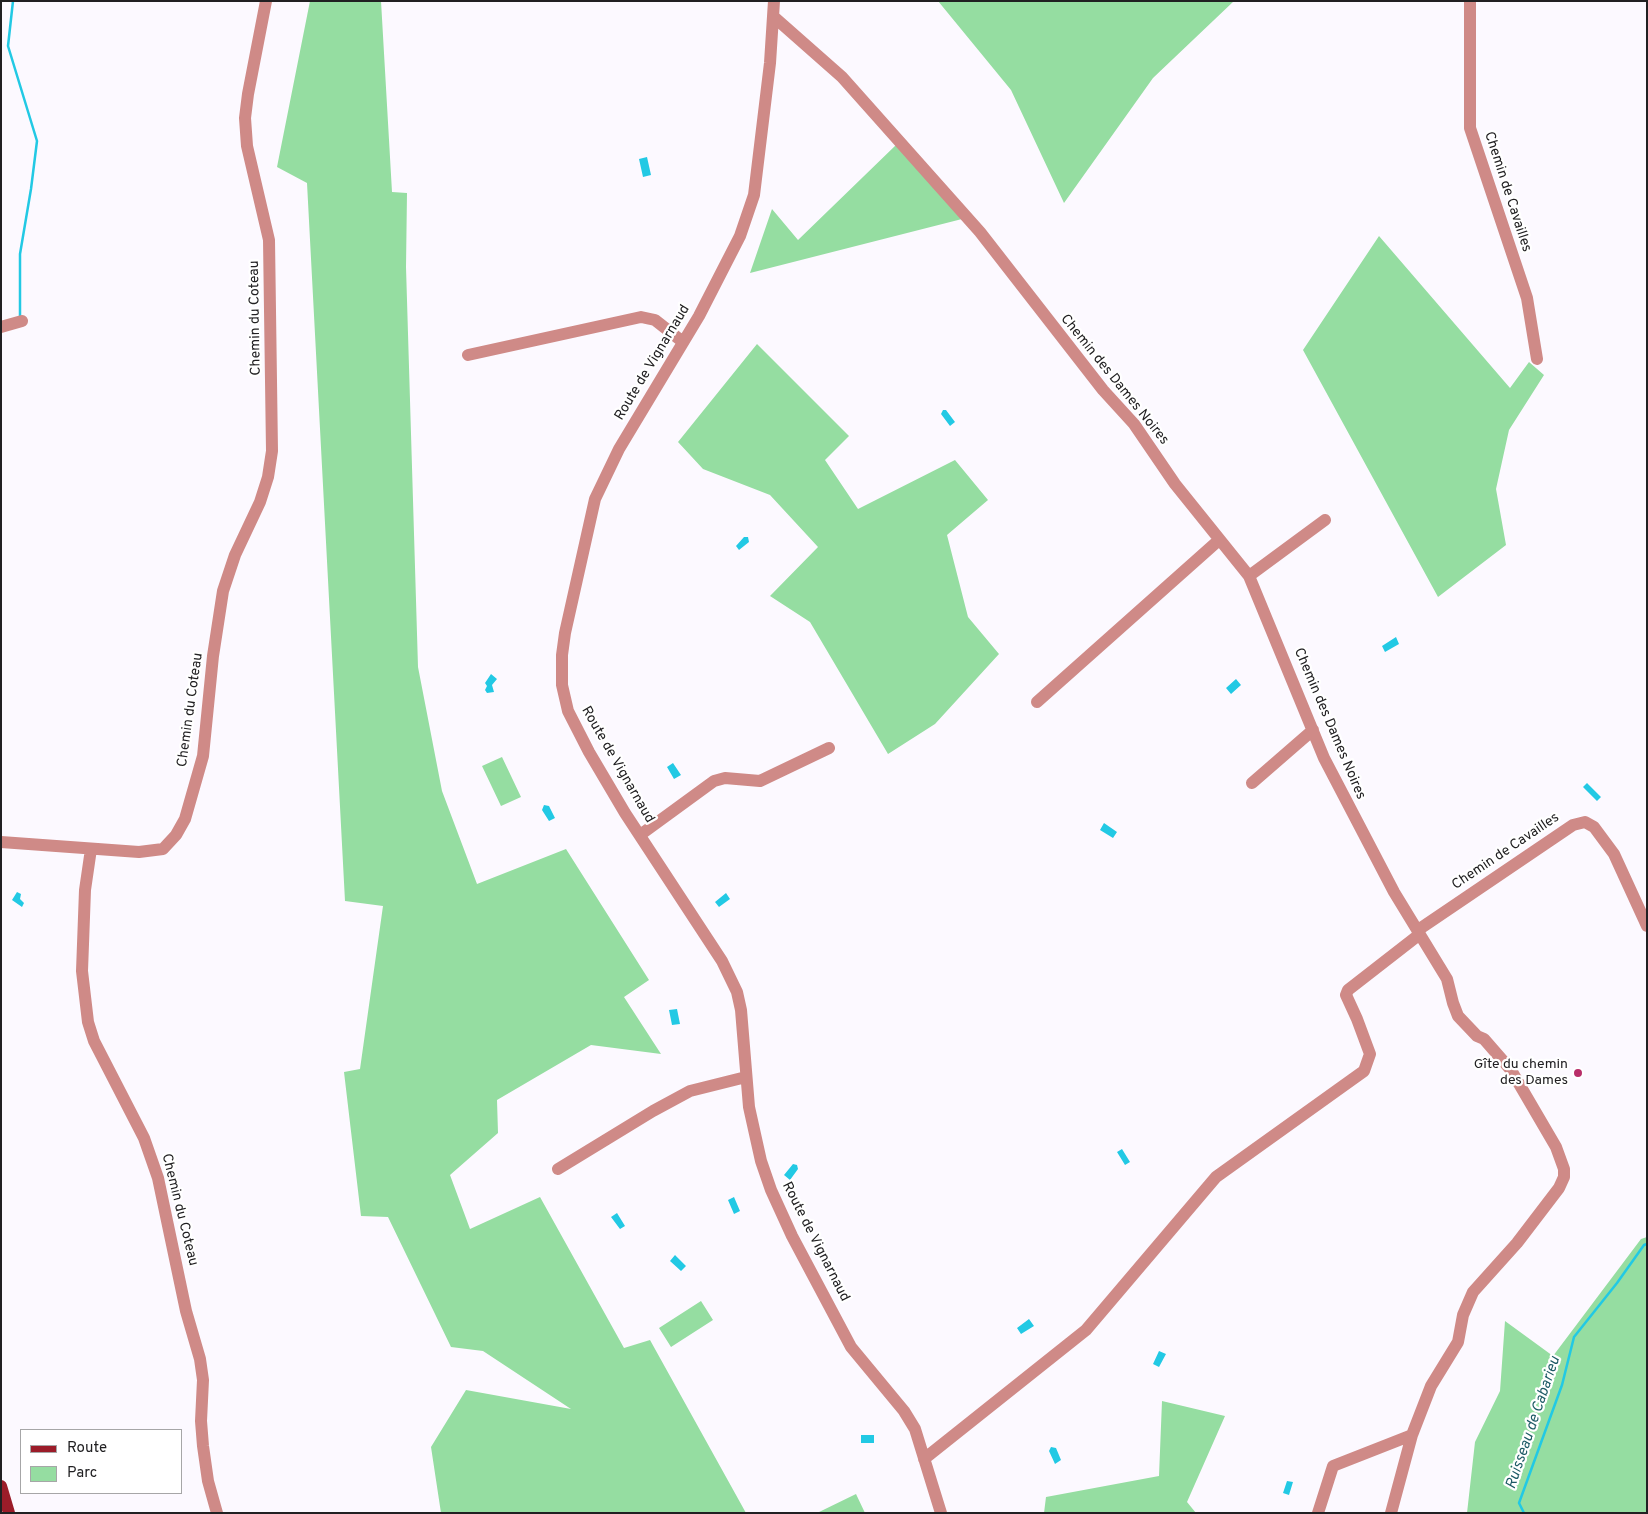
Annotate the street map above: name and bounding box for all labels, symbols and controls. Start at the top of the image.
street label: Chemin de Cavailles [1480,130,1534,254]
street label: Chemin du Coteau [247,260,265,376]
street label: Route de Vignarnaud [612,302,694,424]
street label: Chemin des Dames Noires [1056,311,1172,449]
street label: Chemin des Dames Noires [1289,646,1369,802]
street label: Chemin du Coteau [175,652,207,768]
street label: Route de Vignarnaud [577,704,657,826]
street label: Chemin de Cavailles [1449,810,1563,894]
place label: Gîte du chemin des Dames [1474,1057,1568,1090]
marker: Gîte du chemin des Dames [1572,1067,1584,1079]
street label: Chemin du Coteau [157,1152,201,1268]
street label: Route de Vignarnaud [778,1179,852,1305]
water label: Ruisseau de Cabarieu [1503,1354,1565,1492]
legend [20,1429,182,1494]
text: Route [67,1439,107,1458]
text: Parc [67,1464,97,1483]

